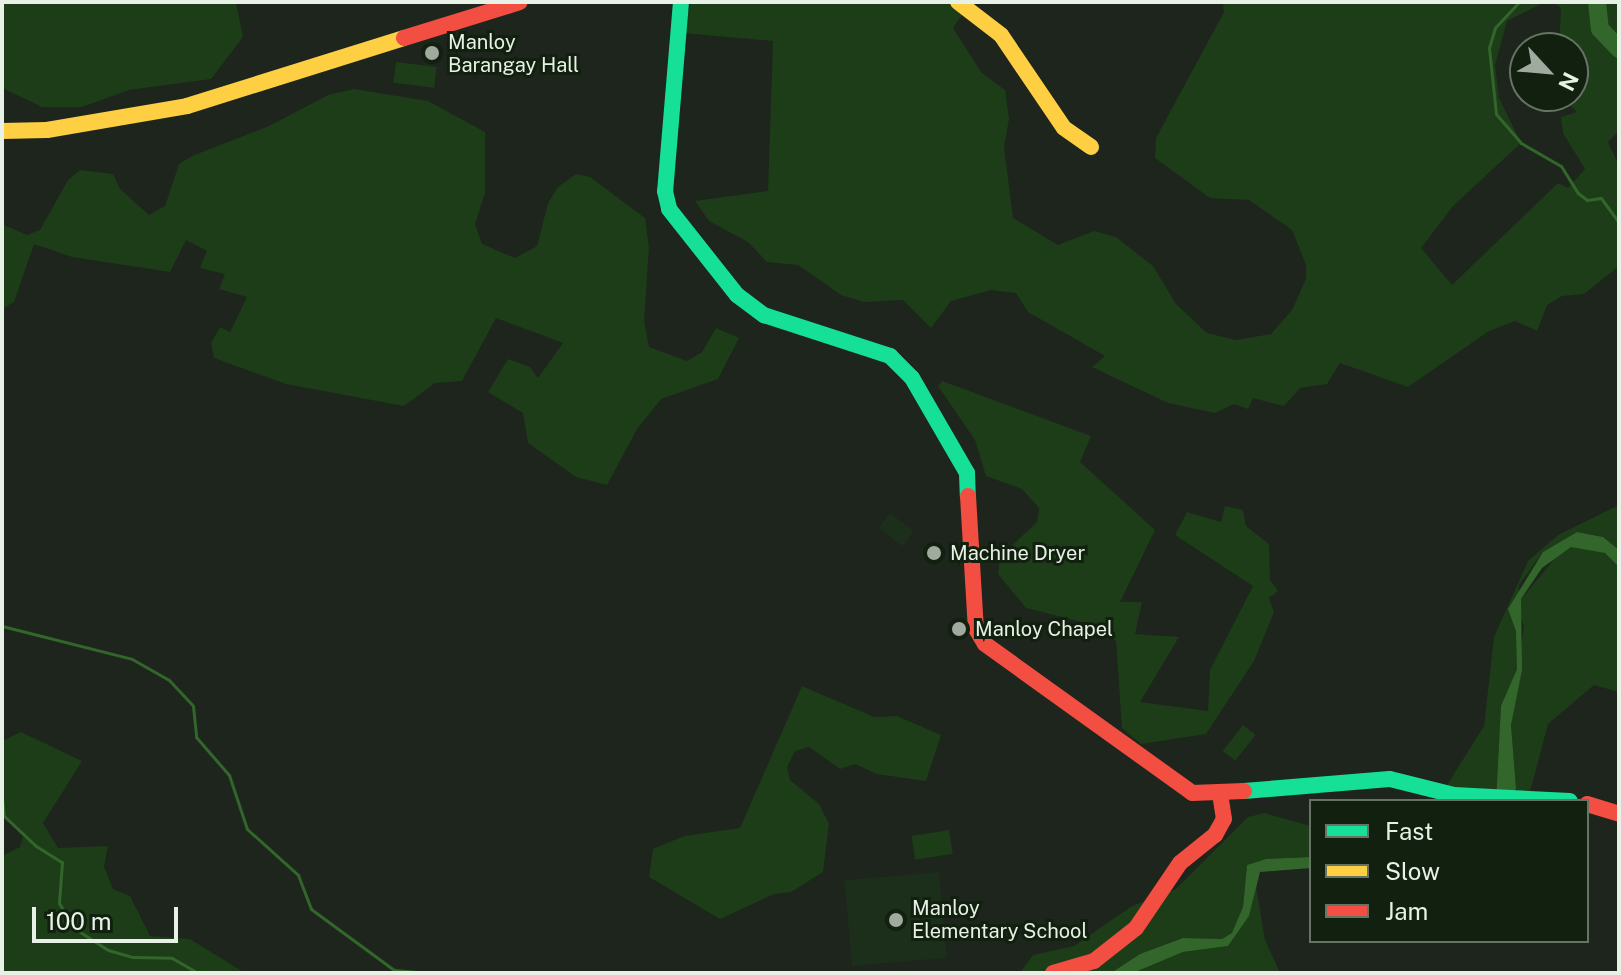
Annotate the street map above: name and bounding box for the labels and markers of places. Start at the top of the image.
place label: Manloy Barangay Hall [448,30,579,77]
marker: Manloy Barangay Hall [423,44,441,62]
place label: Machine Dryer [950,541,1085,565]
marker: Machine Dryer [925,544,943,562]
place label: Manloy Chapel [975,617,1113,641]
marker: Manloy Chapel [950,620,968,638]
place label: Manloy Elementary School [912,896,1088,943]
marker: Manloy Elementary School [887,911,905,929]

